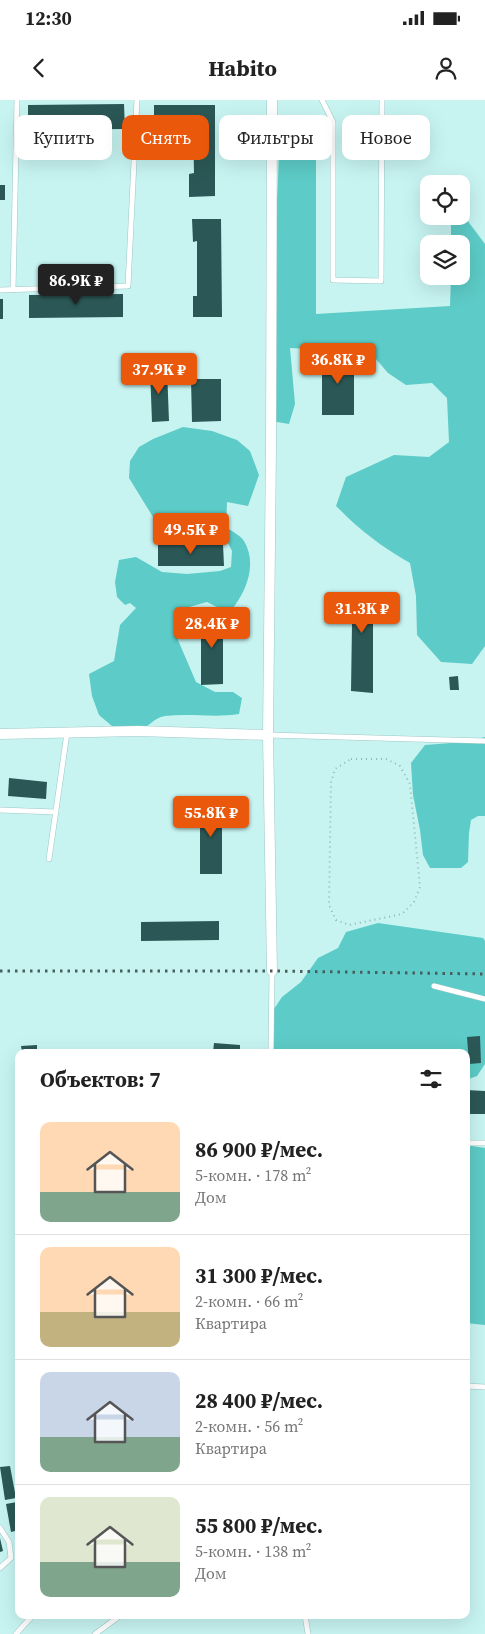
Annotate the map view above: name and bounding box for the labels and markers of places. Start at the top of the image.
pin: 86.9K ₽ [30,264,122,306]
pin: 36.8K ₽ [292,342,384,385]
pin: 37.9K ₽ [113,352,205,395]
pin: 49.5K ₽ [145,512,237,555]
pin: 31.3K ₽ [316,592,408,634]
pin: 28.4K ₽ [166,606,258,649]
pin: 55.8K ₽ [165,796,257,838]

